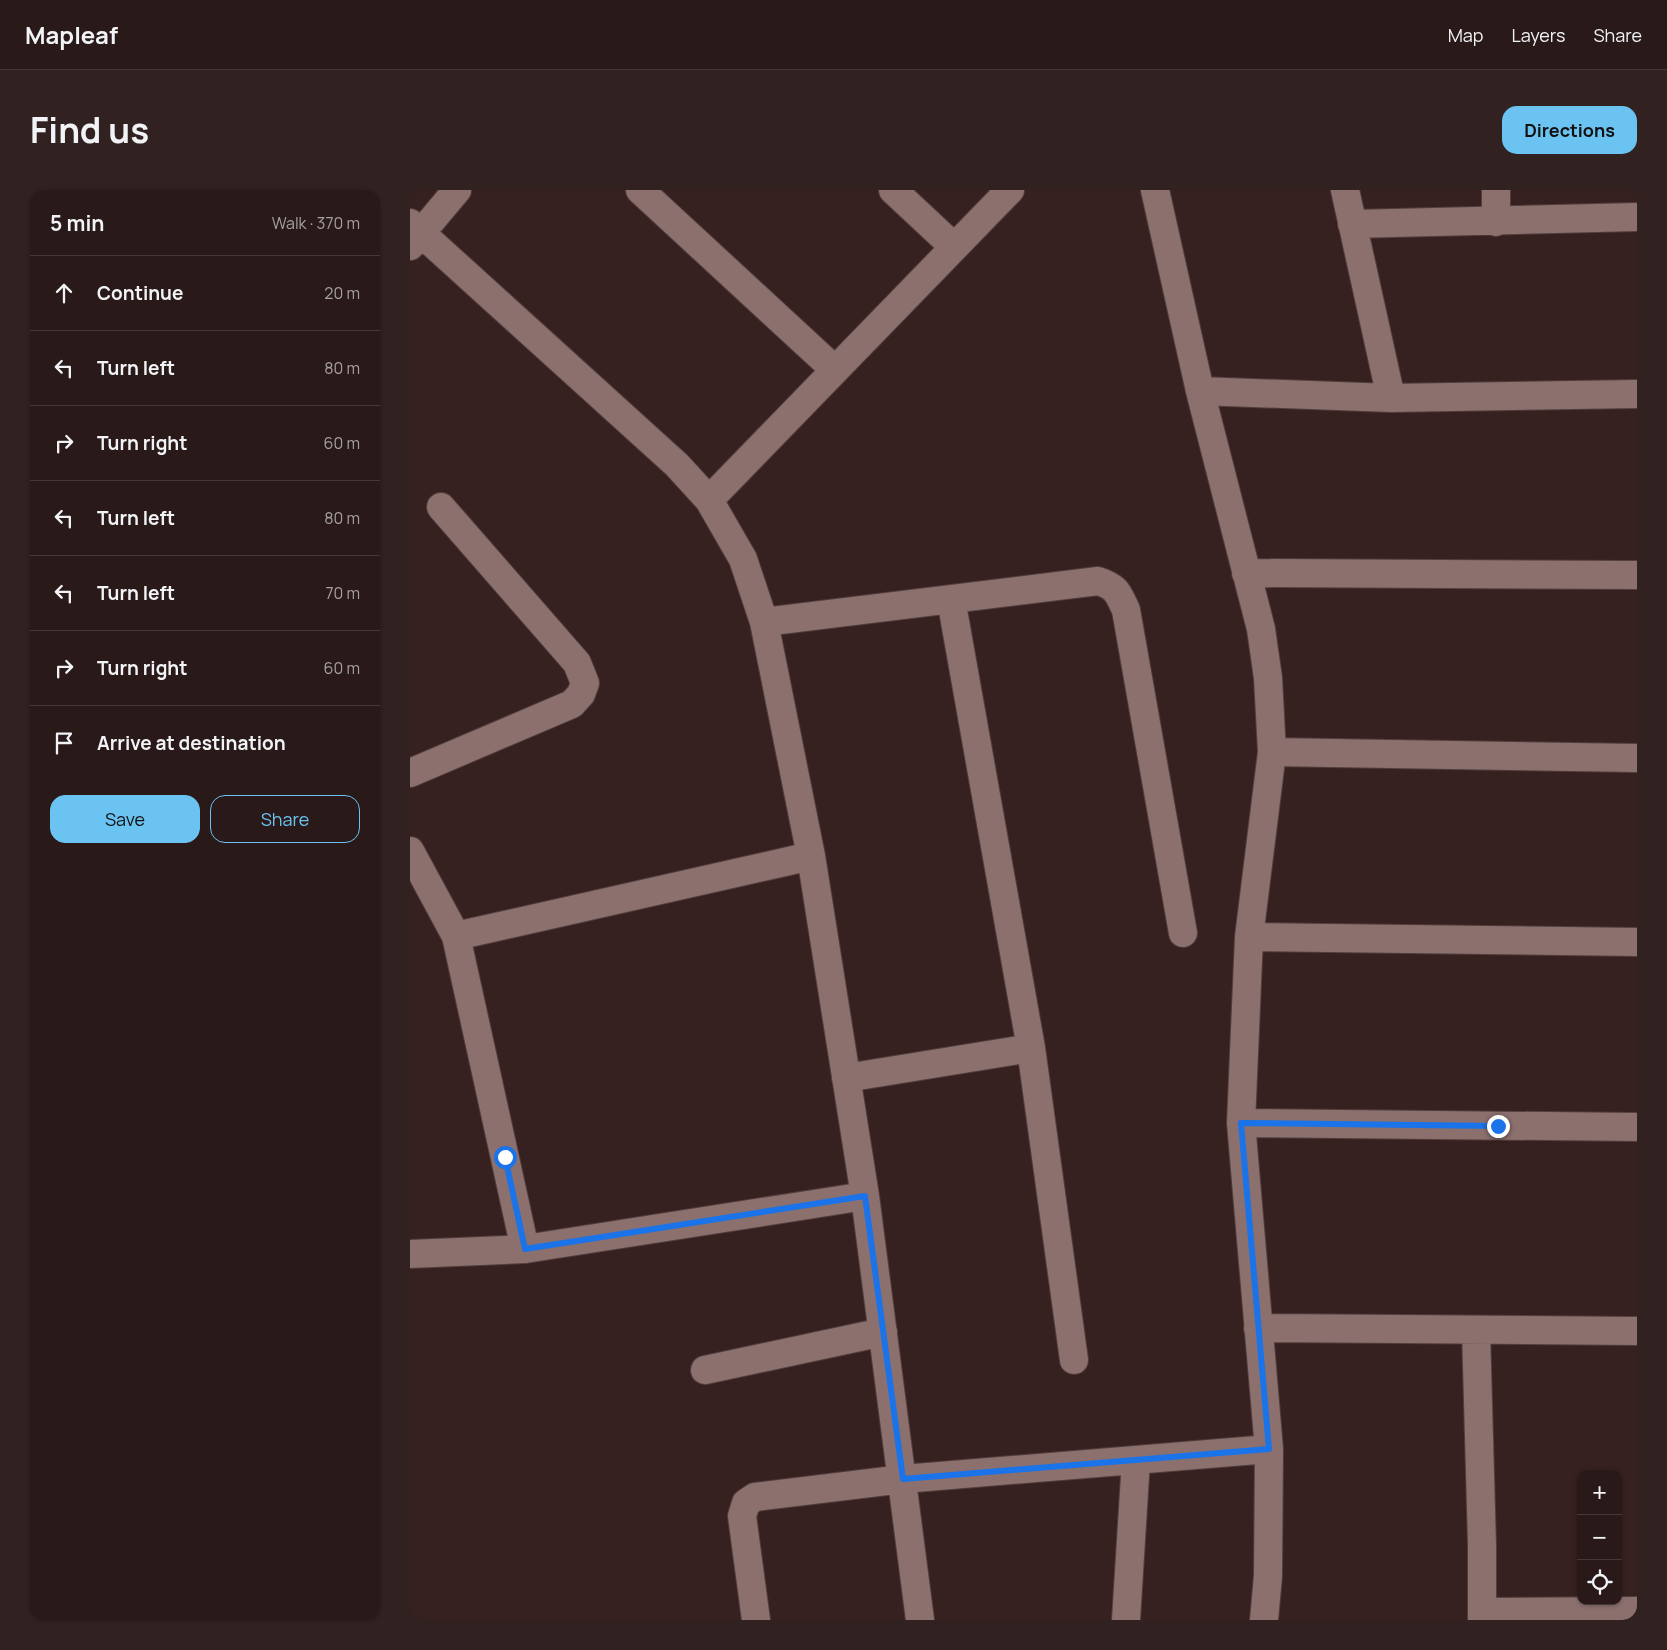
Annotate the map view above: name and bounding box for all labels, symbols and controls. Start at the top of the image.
text: Mapleaf [25,18,118,51]
text: Map [1448,23,1483,47]
text: Layers [1511,23,1565,47]
text: Share [1593,23,1642,47]
text: Find us [30,106,149,154]
button: Directions [1502,106,1637,154]
text: 5 min [50,209,104,237]
text: Walk · 370 m [272,212,360,234]
icon: ahead [50,279,78,307]
text: Continue [97,280,183,306]
text: 20 m [324,282,360,304]
icon: left [50,354,78,382]
text: Turn left [97,355,175,381]
text: 80 m [324,357,360,379]
icon: right [50,429,78,457]
text: Turn right [97,430,187,456]
text: 60 m [324,432,360,454]
icon: left [50,504,78,532]
text: Turn left [97,505,175,531]
text: 80 m [324,507,360,529]
icon: left [50,579,78,607]
text: Turn left [97,580,175,606]
text: 70 m [325,582,360,604]
icon: right [50,654,78,682]
text: Turn right [97,655,187,681]
text: 60 m [324,657,360,679]
icon: arrive [50,729,78,757]
text: Arrive at destination [97,730,286,756]
button: Save [50,795,200,843]
button: Share [210,795,360,843]
route end [1487,1115,1510,1138]
route start [494,1146,517,1169]
map controls [1577,1470,1622,1605]
button: + [1577,1470,1622,1515]
button: − [1577,1515,1622,1560]
button: locate [1577,1560,1622,1605]

